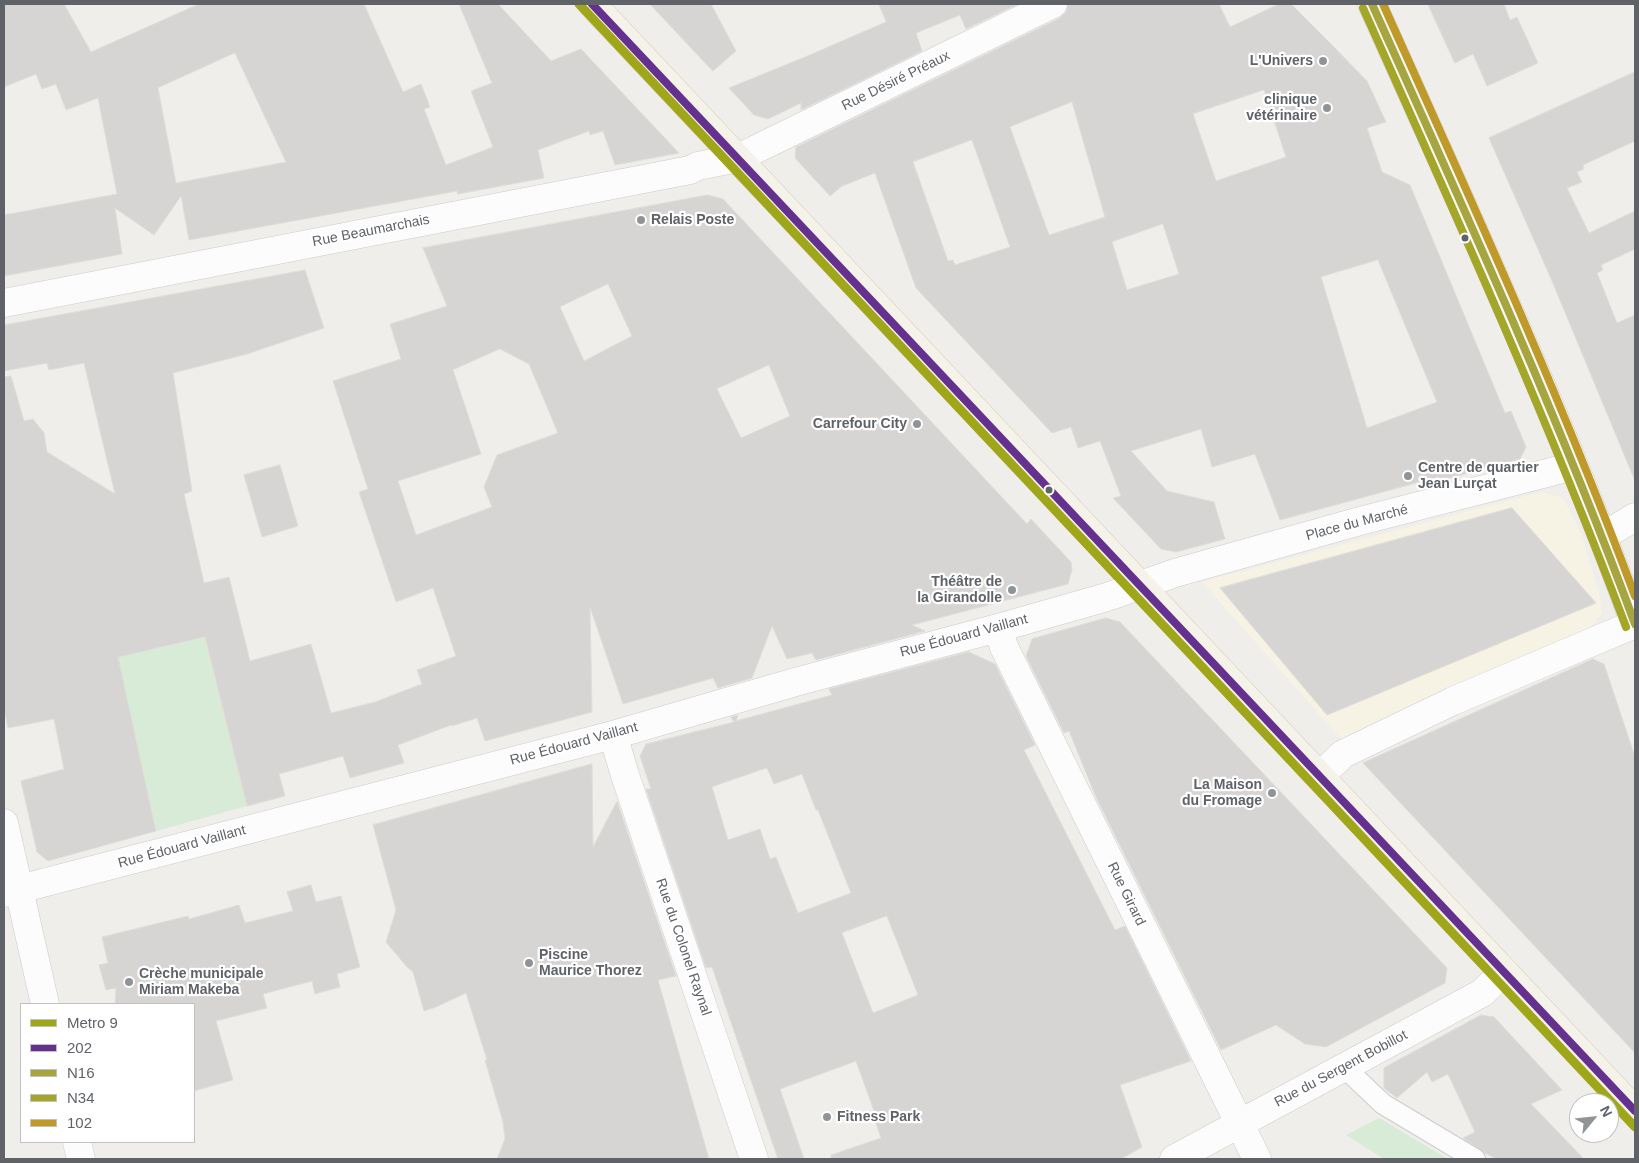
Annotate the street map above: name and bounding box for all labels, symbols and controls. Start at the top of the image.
street label: Rue Désiré Préaux [839,48,953,114]
place label: L'Univers [1250,53,1313,69]
marker: L'Univers [1317,55,1329,67]
place label: clinique vétérinaire [1246,92,1317,124]
marker: clinique vétérinaire [1321,102,1333,114]
street label: Rue Beaumarchais [311,211,431,251]
place label: Relais Poste [651,212,734,228]
marker: Relais Poste [635,214,647,226]
unlabelled marker [1460,233,1470,243]
place label: Carrefour City [813,416,907,432]
marker: Carrefour City [911,418,923,430]
place label: Centre de quartier Jean Lurçat [1418,460,1539,492]
marker: Centre de quartier Jean Lurçat [1402,470,1414,482]
unlabelled marker [1044,485,1054,495]
street label: Place du Marché [1304,501,1410,545]
place label: Théâtre de la Girandolle [917,574,1002,606]
marker: Théâtre de la Girandolle [1006,584,1018,596]
street label: Rue Édouard Vaillant [898,611,1030,661]
street label: Rue Édouard Vaillant [508,719,640,769]
place label: La Maison du Fromage [1182,777,1262,810]
marker: La Maison du Fromage [1266,787,1278,799]
street label: Rue Édouard Vaillant [116,822,248,872]
street label: Rue Girard [1103,860,1149,928]
street label: Rue du Colonel Raynal [652,876,714,1018]
place label: Piscine Maurice Thorez [539,947,642,980]
marker: Piscine Maurice Thorez [523,957,535,969]
place label: Crèche municipale Miriam Makeba [139,966,263,999]
marker: Crèche municipale Miriam Makeba [123,976,135,988]
legend [20,1003,195,1143]
text: Metro 9 [67,1014,118,1031]
street label: Rue du Sergent Bobillot [1272,1027,1410,1111]
text: 202 [67,1039,92,1056]
text: N16 [67,1064,95,1081]
text: N34 [67,1089,95,1106]
north arrow [1569,1093,1619,1143]
text: N [1597,1103,1616,1120]
place label: Fitness Park [837,1109,920,1125]
marker: Fitness Park [821,1111,833,1123]
text: 102 [67,1114,92,1131]

